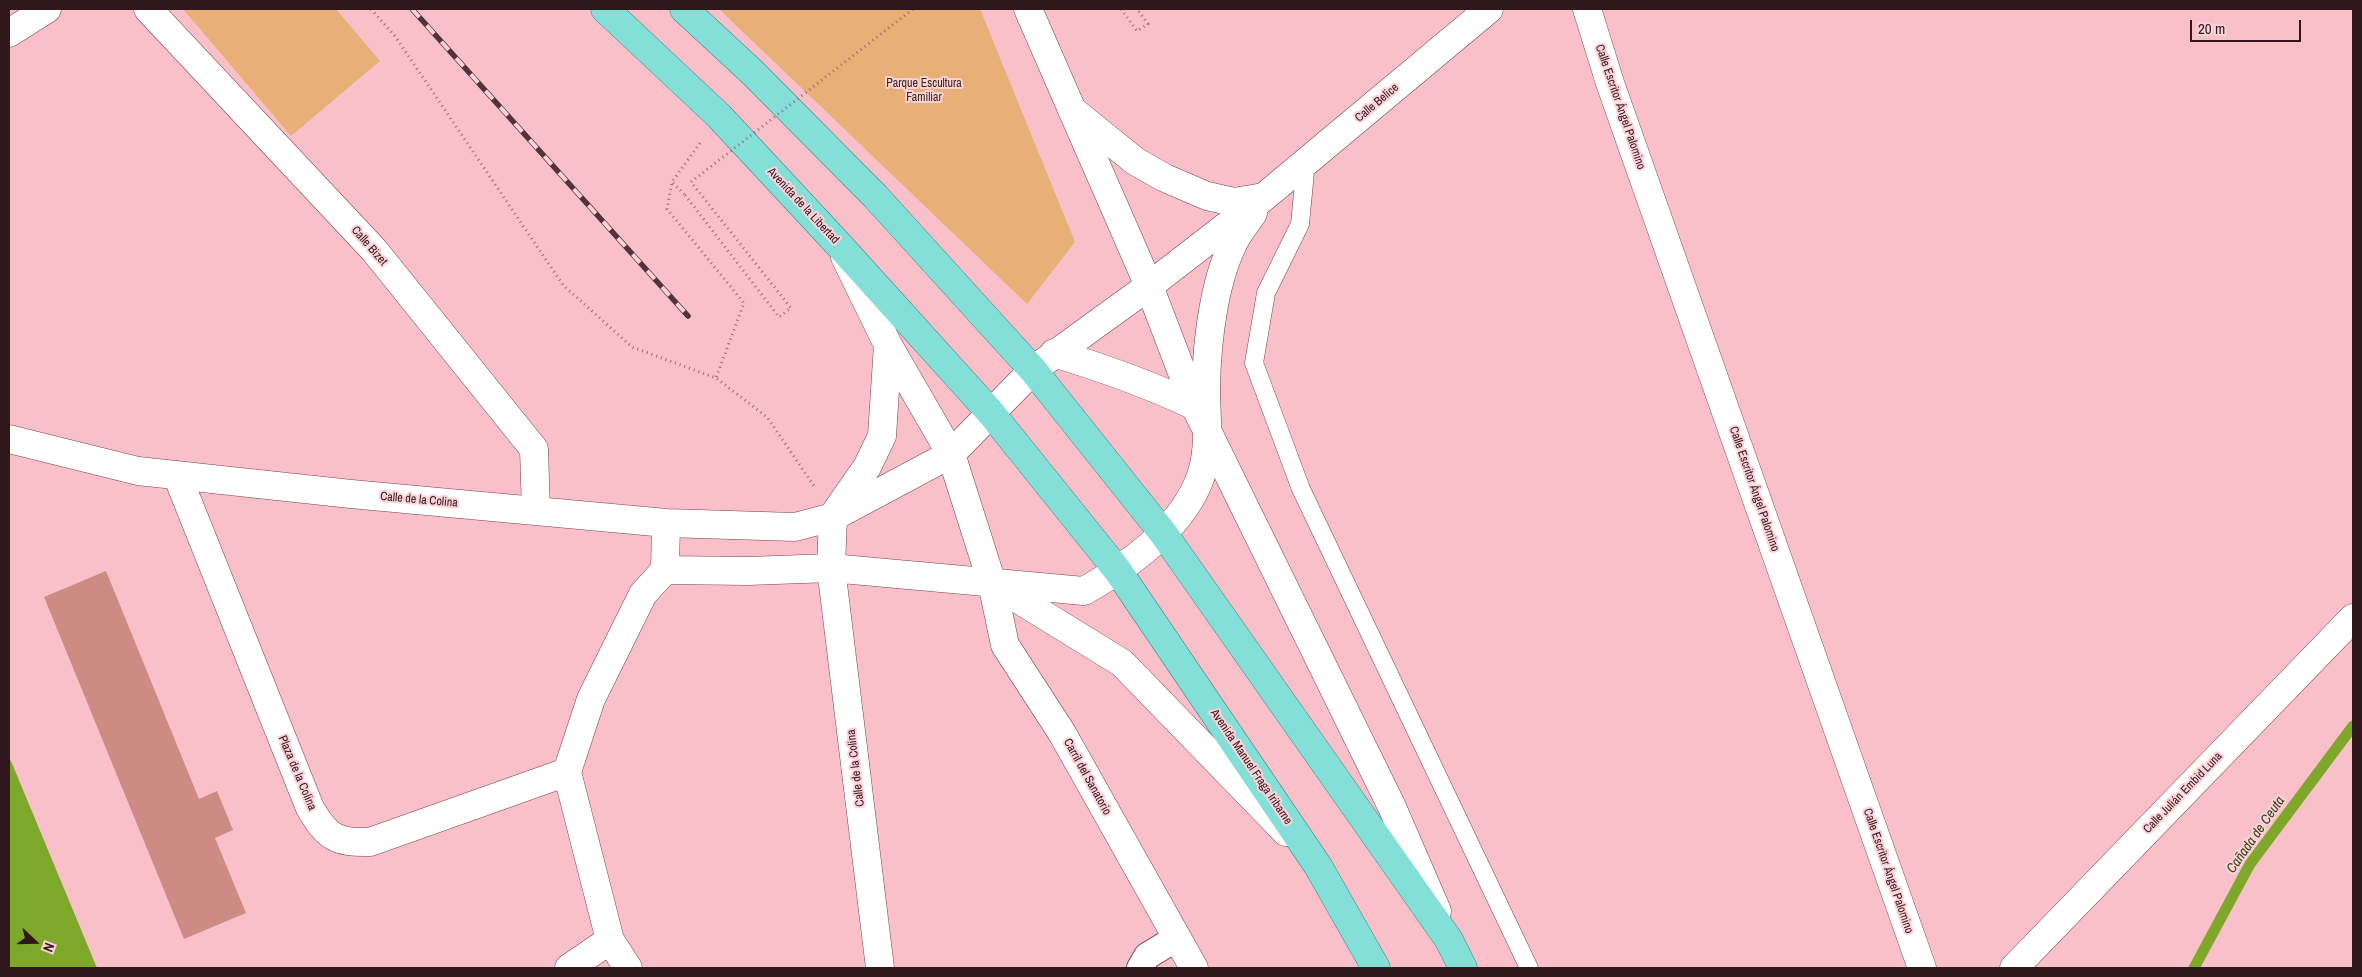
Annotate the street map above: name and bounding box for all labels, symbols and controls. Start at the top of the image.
scale bar [2192,10,2303,42]
text: 20 m [2198,18,2225,39]
street label: Calle Escritor Ángel Palomino [1592,43,1648,171]
park label: Parque Escultura Familiar [886,77,962,105]
street label: Calle Belice [1352,81,1402,125]
street label: Avenida de la Libertad [764,165,842,247]
street label: Calle Bizet [348,223,390,269]
street label: Calle Escritor Ángel Palomino [1726,425,1782,553]
street label: Calle de la Colina [380,489,458,511]
street label: Avenida Manuel Fraga Iribarne [1207,707,1295,827]
street label: Calle de la Colina [844,729,868,807]
street label: Plaza de la Colina [275,733,319,813]
street label: Carril del Sanatorio [1060,736,1114,818]
street label: Calle Julián Embid Luna [2141,749,2225,837]
water label: Cañada de Ceuta [2223,793,2289,877]
street label: Calle Escritor Ángel Palomino [1860,807,1916,935]
north arrow [10,917,60,967]
text: N [39,940,59,954]

